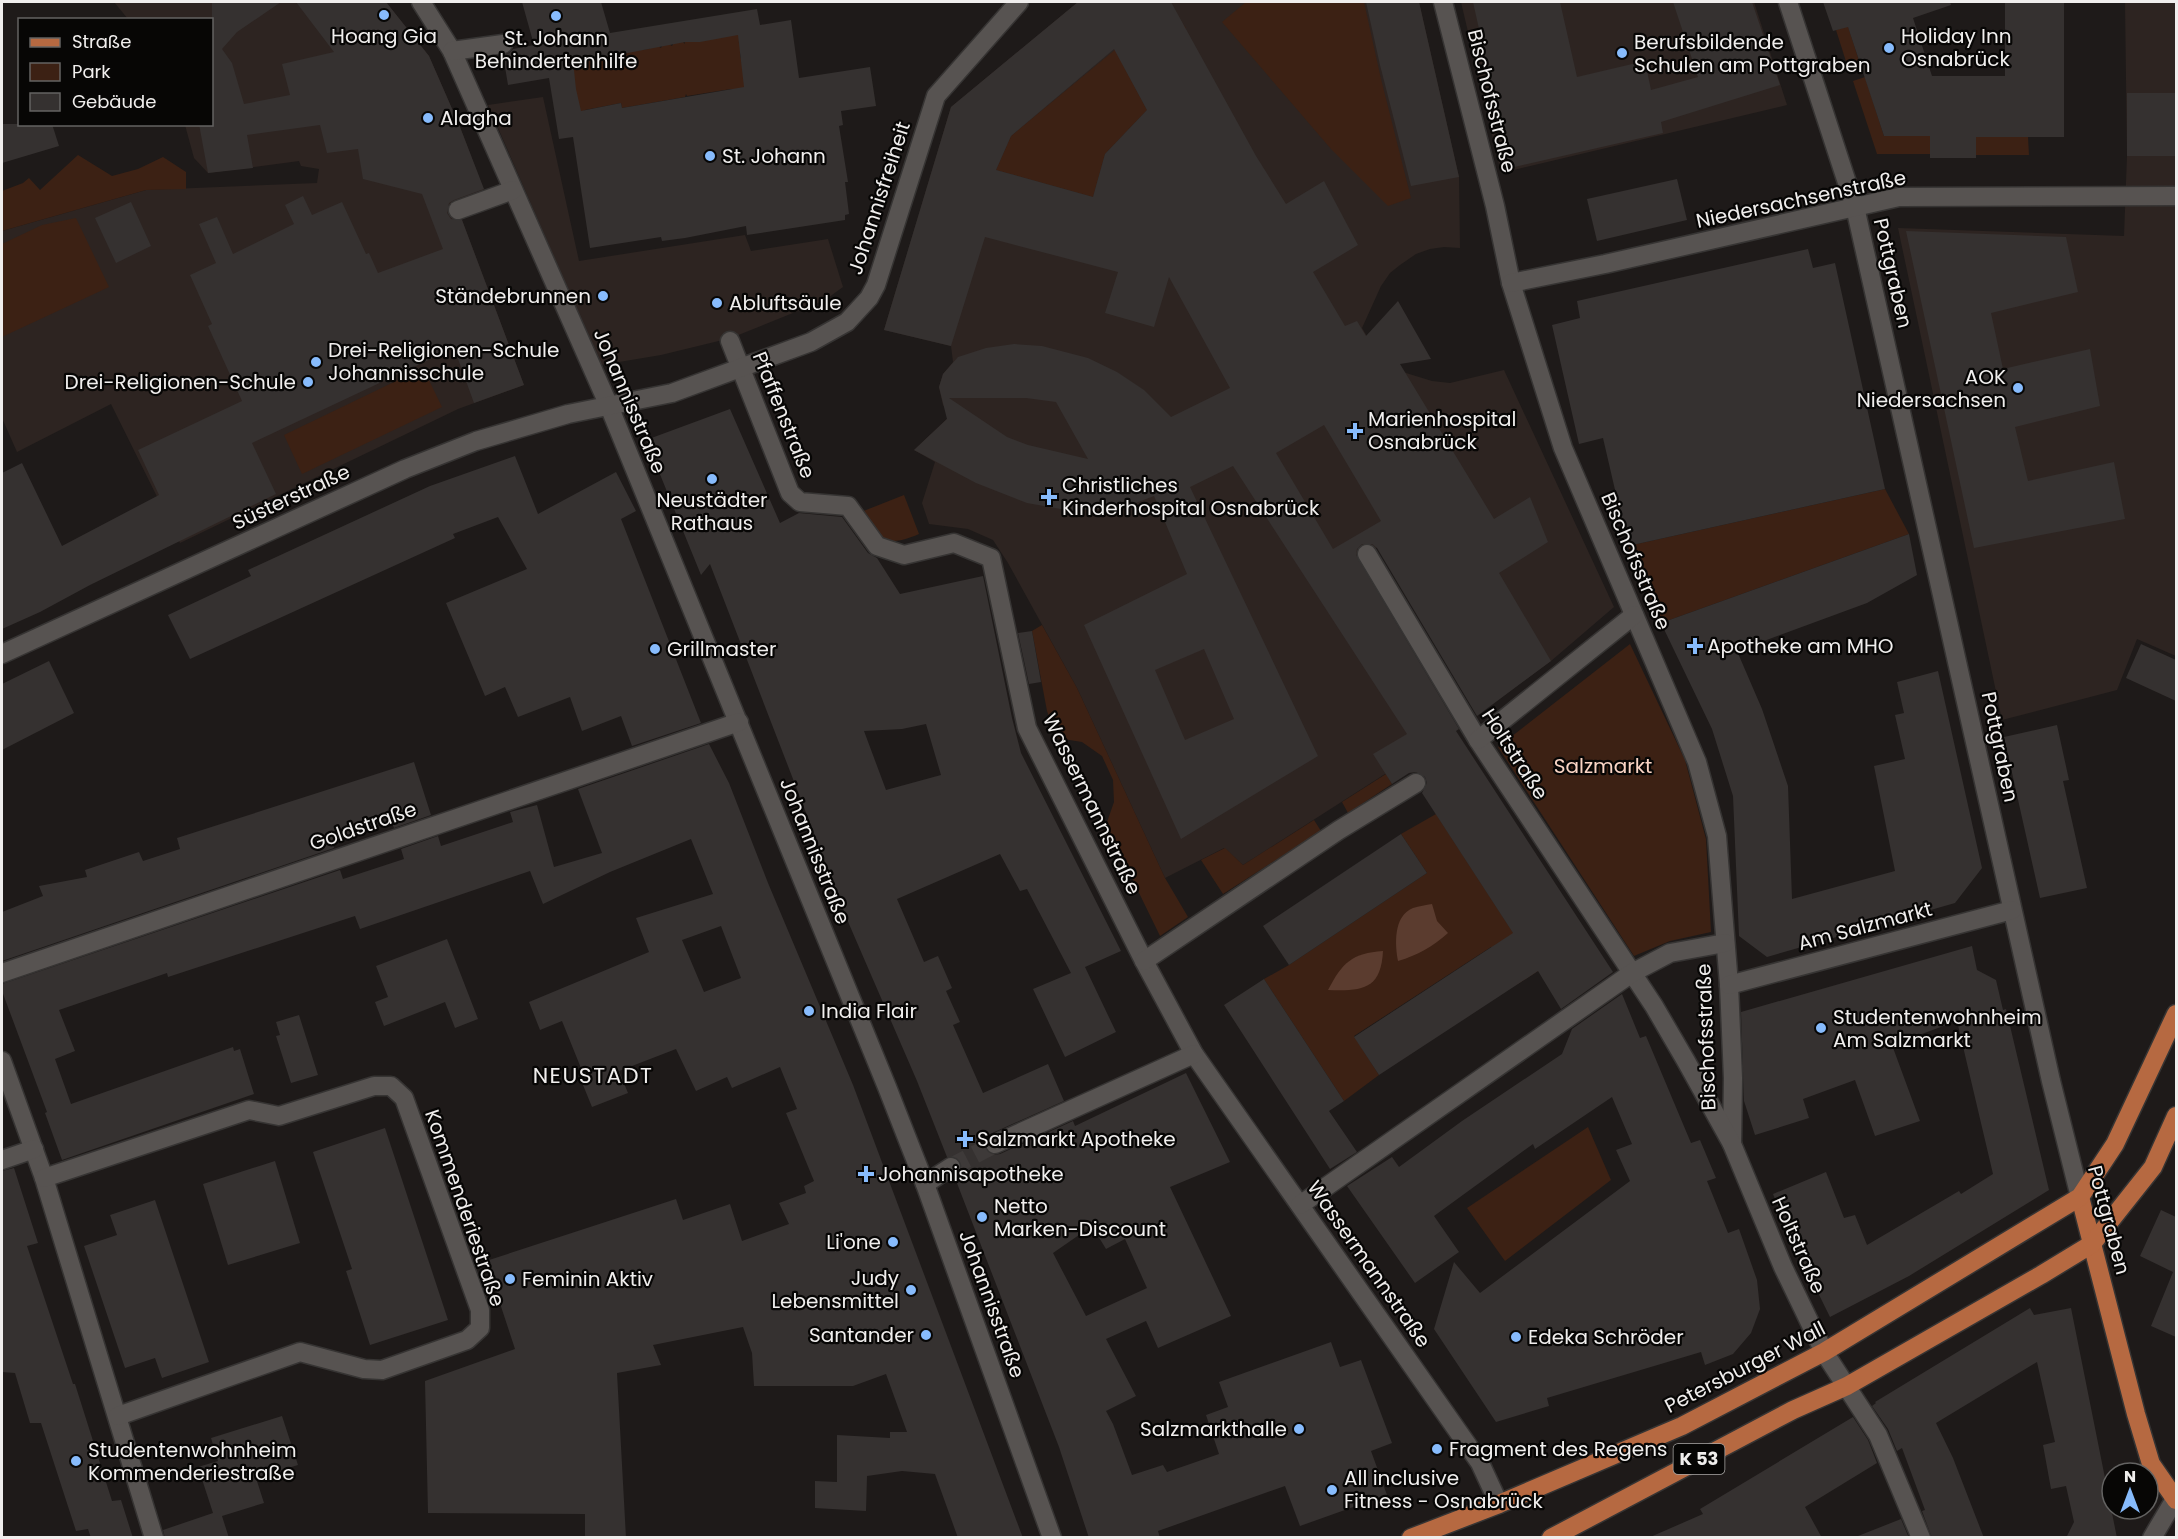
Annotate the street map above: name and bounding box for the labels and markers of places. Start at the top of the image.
marker: Hoang Gia [377,8,391,22]
marker: St. Johann Behindertenhilfe [549,9,563,23]
place label: Hoang Gia [331,22,437,50]
place label: Holiday Inn Osnabrück [1901,22,2012,73]
place label: St. Johann Behindertenhilfe [475,24,637,75]
place label: Berufsbildende Schulen am Pottgraben [1634,28,1871,79]
marker: Holiday Inn Osnabrück [1882,41,1896,55]
marker: Berufsbildende Schulen am Pottgraben [1615,46,1629,60]
place label: Alagha [440,104,512,132]
marker: Alagha [421,111,435,125]
place label: St. Johann [722,142,826,170]
marker: St. Johann [703,149,717,163]
place label: Ständebrunnen [435,282,591,310]
marker: Ständebrunnen [596,289,610,303]
place label: Abluftsäule [729,289,842,317]
marker: Abluftsäule [710,296,724,310]
place label: Drei-Religionen-Schule Johannisschule [328,336,559,387]
marker: Drei-Religionen-Schule Johannisschule [309,355,323,369]
place label: AOK Niedersachsen [1857,363,2006,414]
place label: Drei-Religionen-Schule [65,368,296,396]
marker: Drei-Religionen-Schule [301,375,315,389]
marker: AOK Niedersachsen [2011,381,2025,395]
place label: Marienhospital Osnabrück [1368,405,1517,456]
marker: Marienhospital Osnabrück [1346,422,1364,440]
place label: Christliches Kinderhospital Osnabrück [1062,471,1320,522]
marker: Neustädter Rathaus [705,472,719,486]
place label: Neustädter Rathaus [656,486,768,537]
marker: Christliches Kinderhospital Osnabrück [1040,488,1058,506]
place label: Apotheke am MHO [1707,632,1894,660]
place label: Grillmaster [667,635,776,663]
marker: Apotheke am MHO [1688,639,1702,653]
marker: Grillmaster [648,642,662,656]
place label: India Flair [821,997,917,1025]
place label: Studentenwohnheim Am Salzmarkt [1833,1003,2042,1054]
marker: India Flair [802,1004,816,1018]
marker: Studentenwohnheim Am Salzmarkt [1814,1021,1828,1035]
place label: Salzmarkt Apotheke [977,1125,1176,1153]
marker: Salzmarkt Apotheke [958,1132,972,1146]
place label: Johannisapotheke [878,1160,1064,1188]
marker: Johannisapotheke [859,1167,873,1181]
place label: Netto Marken-Discount [994,1192,1166,1243]
marker: Netto Marken-Discount [975,1210,989,1224]
place label: Li'one [826,1228,881,1256]
marker: Li'one [886,1235,900,1249]
place label: Judy Lebensmittel [771,1264,899,1315]
place label: Feminin Aktiv [522,1265,653,1293]
marker: Feminin Aktiv [503,1272,517,1286]
marker: Judy Lebensmittel [904,1283,918,1297]
place label: Santander [809,1321,914,1349]
place label: Edeka Schröder [1528,1323,1684,1351]
marker: Santander [919,1328,933,1342]
marker: Edeka Schröder [1509,1330,1523,1344]
place label: Salzmarkthalle [1140,1415,1287,1443]
marker: Salzmarkthalle [1292,1422,1306,1436]
place label: Fragment des Regens [1449,1435,1667,1463]
place label: Studentenwohnheim Kommenderiestraße [88,1436,297,1487]
marker: Fragment des Regens [1430,1442,1444,1456]
marker: Studentenwohnheim Kommenderiestraße [69,1454,83,1468]
place label: All inclusive Fitness - Osnabrück [1344,1464,1543,1515]
marker: All inclusive Fitness - Osnabrück [1325,1483,1339,1497]

